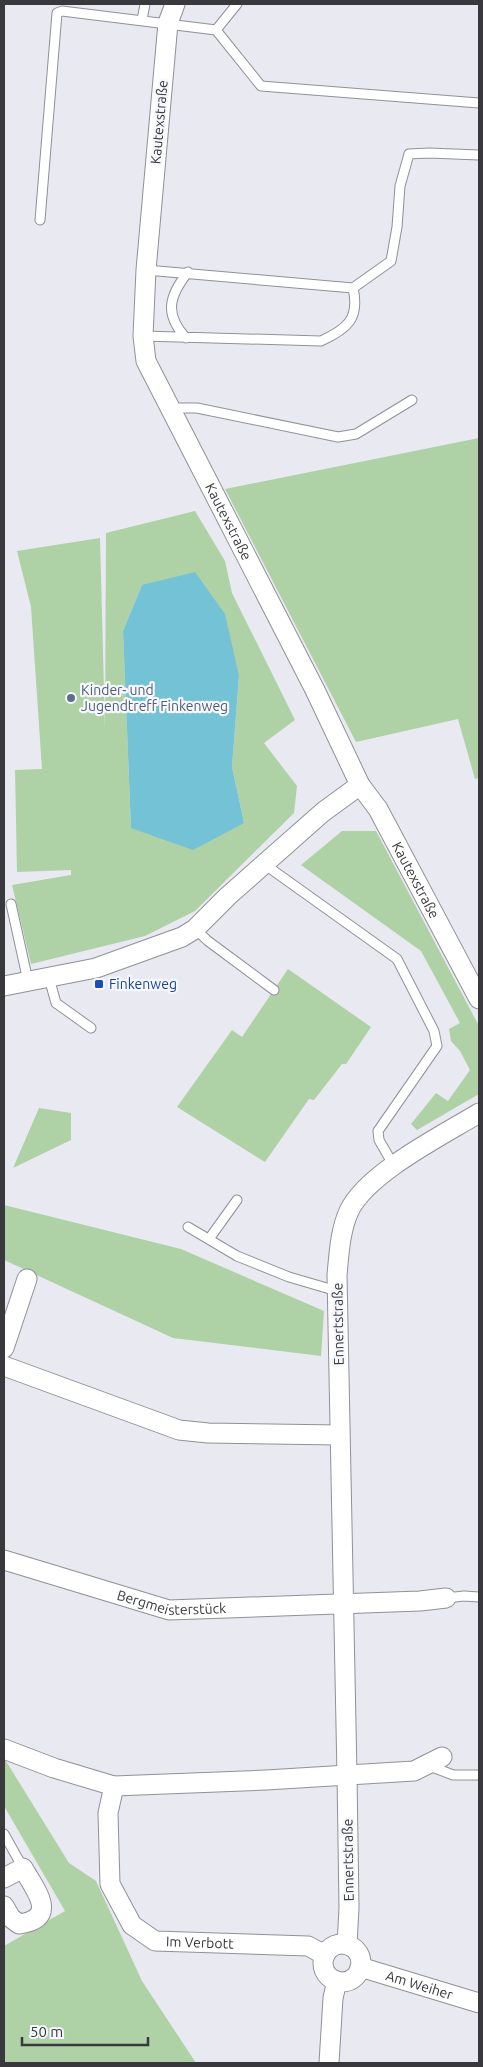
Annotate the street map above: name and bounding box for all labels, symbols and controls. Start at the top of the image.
street label: Kautexstraße [147,79,171,165]
street label: Kautexstraße [202,480,255,563]
place label: Kinder- und Jugendtreff Finkenweg [81,682,228,714]
marker: Kinder- und Jugendtreff Finkenweg [65,692,77,704]
street label: Kautexstraße [389,839,443,921]
place label: Finkenweg [109,976,177,992]
marker: Finkenweg [93,978,105,990]
street label: Ennertstraße [329,1283,347,1365]
street label: Bergmeisterstück [115,1587,226,1618]
street label: Ennertstraße [339,1819,357,1901]
street label: Im Verbott [166,1933,234,1952]
street label: Am Weiher [384,1967,456,2003]
scale bar [22,2014,149,2046]
text: 50 m [30,2023,63,2040]

